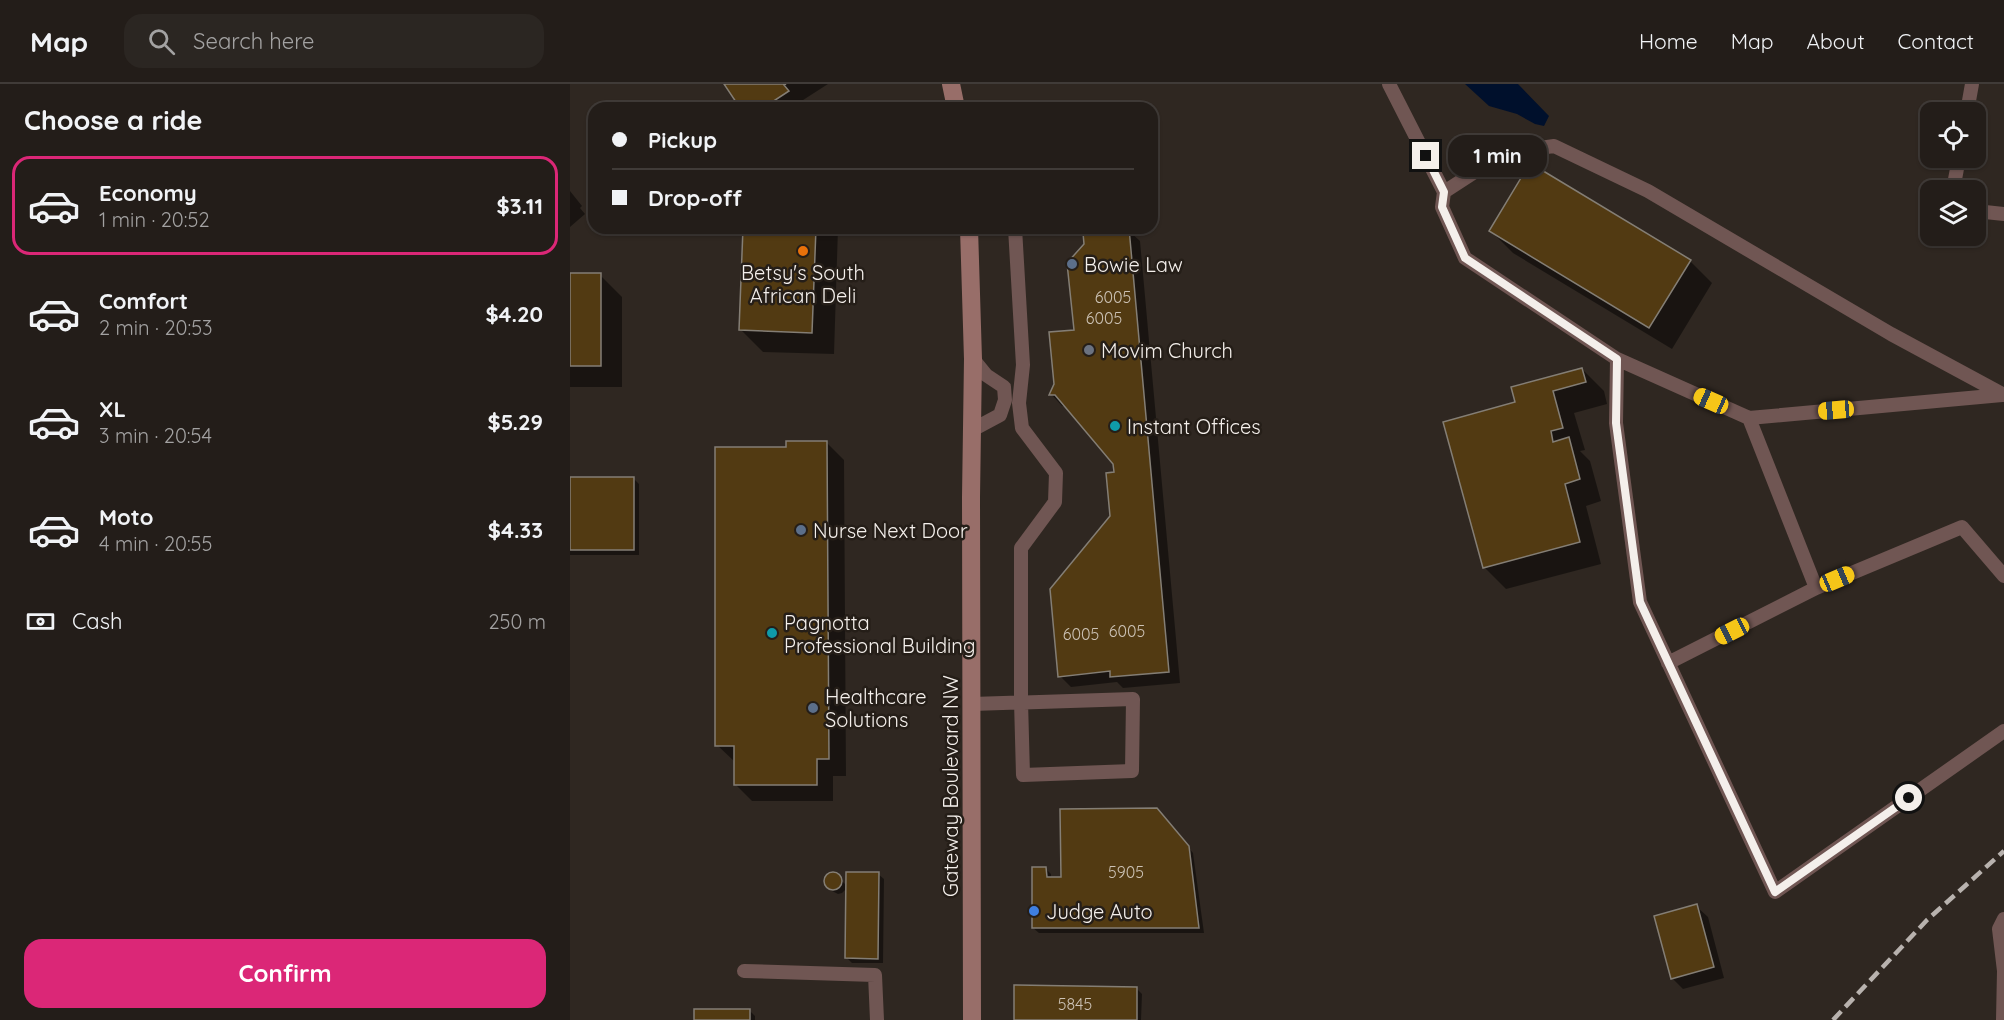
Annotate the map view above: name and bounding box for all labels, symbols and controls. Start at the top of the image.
search box [124,14,544,68]
text: Map [30,24,88,59]
icon: search [145,25,178,58]
text: Search here [193,27,315,55]
text: Home [1639,28,1698,54]
text: Map [1731,28,1774,54]
text: About [1807,28,1865,54]
text: Contact [1898,28,1974,54]
map controls [1920,102,1986,246]
button: locate [1920,102,1986,168]
text: Choose a ride [24,103,202,137]
text: Pickup [648,126,717,154]
callout: 1 min [1447,135,1546,177]
route end [1412,142,1439,169]
text: 1 min [1473,143,1522,168]
icon: car [27,179,81,233]
text: Economy [99,179,197,207]
button: layers [1920,180,1986,246]
text: Drop-off [648,184,742,212]
text: $3.11 [497,192,543,220]
text: 1 min · 20:52 [99,207,209,232]
marker: Betsy's South African Deli [796,244,810,258]
place label: Bowie Law [1084,252,1183,277]
marker: Bowie Law [1065,257,1079,271]
place label: Betsy's South African Deli [741,260,865,308]
icon: car [27,287,81,341]
text: Comfort [99,287,188,315]
house number: 6005 [1095,287,1131,307]
text: $4.20 [485,300,543,328]
house number: 6005 [1086,308,1122,328]
text: 2 min · 20:53 [99,315,213,340]
place label: Movim Church [1101,338,1233,363]
marker: Movim Church [1082,343,1096,357]
car [1691,385,1731,417]
icon: car [27,395,81,449]
text: XL [99,395,126,423]
car [1817,399,1855,421]
text: $5.29 [488,408,543,436]
place label: Instant Offices [1127,414,1261,439]
marker: Instant Offices [1108,419,1122,433]
text: 3 min · 20:54 [99,423,212,448]
icon: car [27,503,81,557]
text: Moto [99,503,153,531]
text: $4.33 [488,516,543,544]
place label: Nurse Next Door [813,518,968,543]
marker: Nurse Next Door [794,523,808,537]
text: 4 min · 20:55 [99,531,212,556]
car [1817,564,1857,594]
icon: cash [24,605,57,638]
text: Cash [72,607,123,635]
text: 250 m [488,609,546,634]
place label: Pagnotta Professional Building [784,610,975,658]
car [1712,615,1752,647]
house number: 6005 [1109,621,1145,641]
house number: 6005 [1063,624,1099,644]
marker: Pagnotta Professional Building [765,626,779,640]
street label: Gateway Boulevard NW [938,675,963,897]
place label: Healthcare Solutions [825,684,927,732]
marker: Healthcare Solutions [806,701,820,715]
route start [1895,784,1922,811]
house number: 5905 [1108,862,1144,882]
place label: Judge Auto [1046,899,1153,924]
marker: Judge Auto [1027,904,1041,918]
button: Confirm [24,939,546,1008]
house number: 5845 [1058,994,1092,1014]

